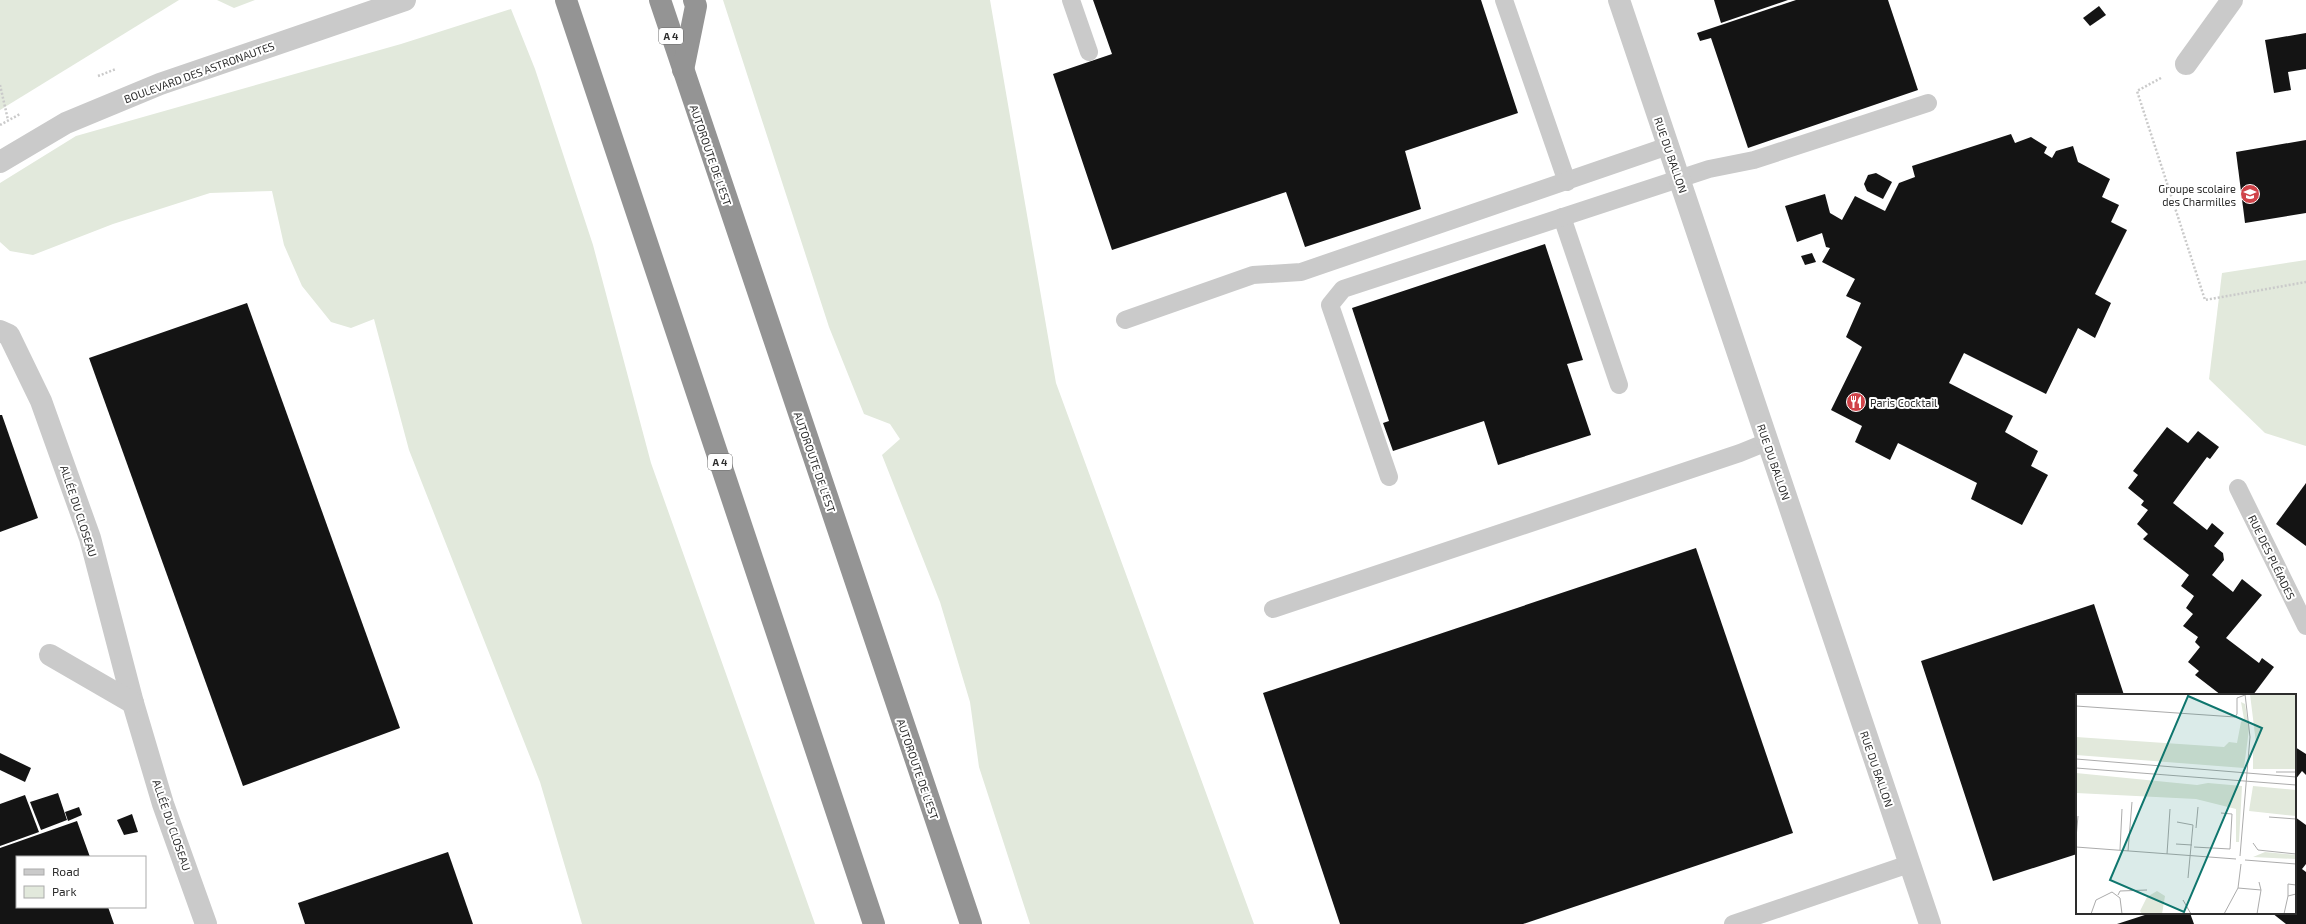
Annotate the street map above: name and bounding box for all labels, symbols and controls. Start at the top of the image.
road number: A 4 [659,28,683,44]
street label: BOULEVARD DES ASTRONAUTES [122,39,276,105]
street label: AUTOROUTE DE L’EST [688,103,735,208]
street label: RUE DU BALLON [1652,115,1690,195]
place label: Groupe scolaire des Charmilles [2158,182,2236,208]
school or university icon: Groupe scolaire des Charmilles [2239,183,2261,205]
restaurant icon: Paris Cocktail [1845,391,1867,413]
place label: Paris Cocktail [1870,396,1938,409]
street label: AUTOROUTE DE L’EST [792,410,839,515]
street label: RUE DU BALLON [1755,422,1793,502]
road number: A 4 [708,454,732,470]
street label: ALLÉE DU CLOSEAU [58,464,100,558]
street label: RUE DES PLÉIADES [2246,513,2298,601]
inset map [2076,694,2296,914]
street label: AUTOROUTE DE L’EST [895,717,942,822]
street label: RUE DU BALLON [1858,729,1896,809]
street label: ALLÉE DU CLOSEAU [150,778,194,872]
legend [16,856,146,908]
text: Road [52,864,80,878]
text: Park [52,884,77,898]

